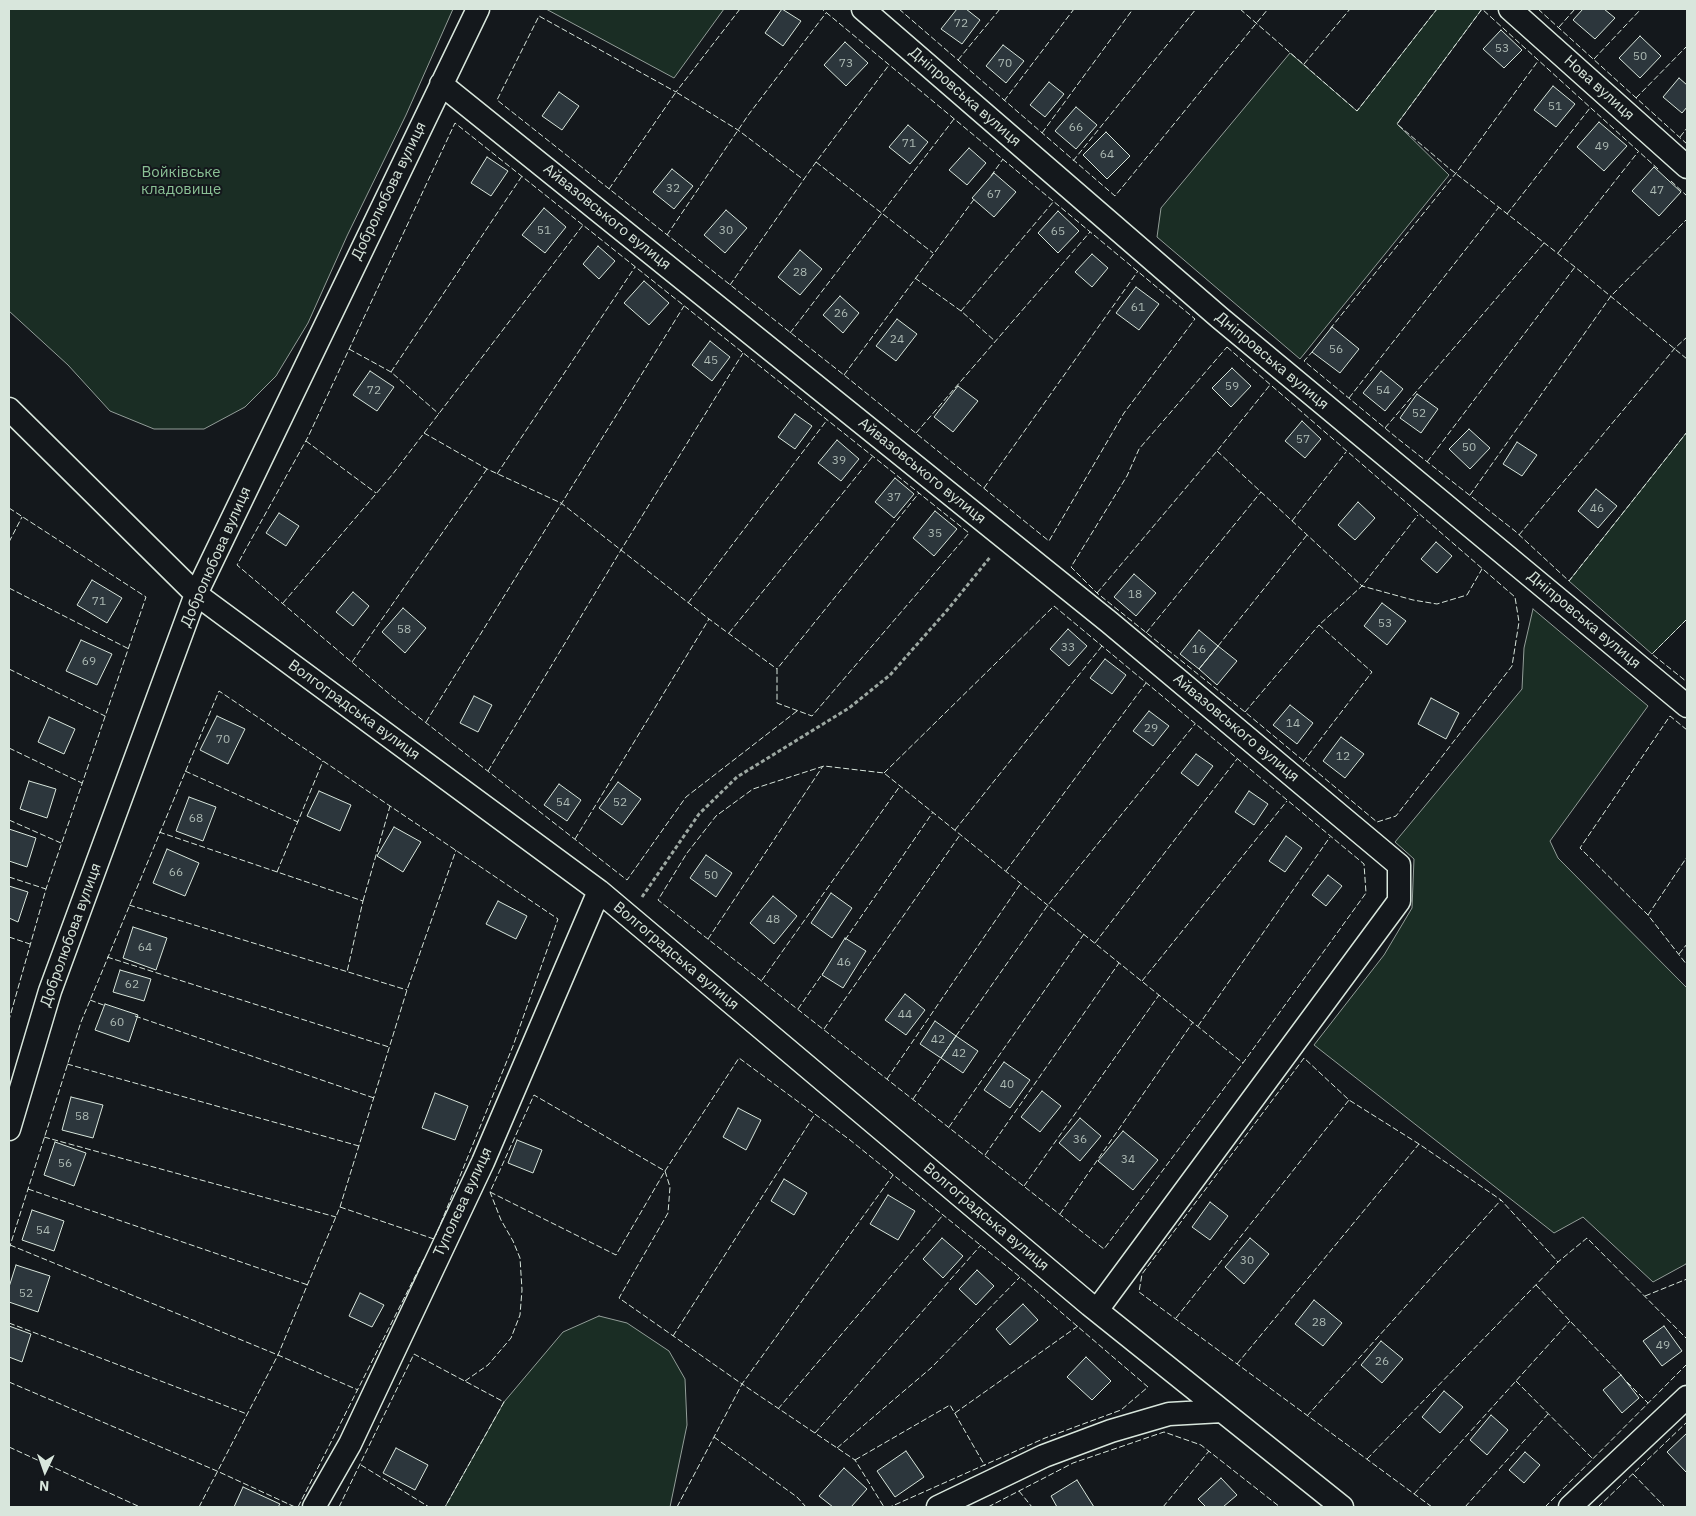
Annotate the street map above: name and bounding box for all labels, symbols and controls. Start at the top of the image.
house number: 72 [954,17,968,31]
house number: 53 [1495,42,1509,56]
street label: Дніпровська вулиця [905,44,1025,150]
house number: 50 [1633,50,1647,64]
street label: Нова вулиця [1560,52,1638,124]
house number: 73 [839,57,853,71]
house number: 70 [998,57,1012,71]
house number: 51 [1548,100,1562,114]
street label: Добролюбова вулиця [348,119,430,263]
house number: 66 [1069,121,1083,135]
house number: 71 [902,137,916,151]
house number: 49 [1595,140,1609,154]
house number: 64 [1100,148,1114,162]
street label: Айвазовського вулиця [540,160,674,274]
park label: Войківське кладовище [141,164,221,199]
house number: 32 [666,182,680,196]
house number: 47 [1650,184,1664,198]
house number: 67 [987,188,1001,202]
house number: 51 [537,224,551,238]
house number: 30 [719,224,733,238]
house number: 65 [1051,225,1065,239]
house number: 28 [793,266,807,280]
house number: 61 [1131,301,1145,315]
house number: 26 [834,307,848,321]
street label: Дніпровська вулиця [1212,308,1332,414]
house number: 24 [890,333,904,347]
house number: 56 [1329,343,1343,357]
house number: 45 [704,354,718,368]
house number: 59 [1225,380,1239,394]
house number: 72 [367,384,381,398]
house number: 54 [1376,384,1390,398]
house number: 52 [1412,407,1426,421]
street label: Айвазовського вулиця [855,414,989,528]
house number: 57 [1296,433,1310,447]
house number: 50 [1462,441,1476,455]
house number: 39 [832,454,846,468]
street label: Добролюбова вулиця [177,484,255,630]
house number: 37 [887,491,901,505]
house number: 46 [1590,502,1604,516]
house number: 35 [928,527,942,541]
street label: Дніпровська вулиця [1524,567,1644,673]
house number: 18 [1128,588,1142,602]
house number: 71 [92,595,106,609]
house number: 53 [1378,617,1392,631]
house number: 58 [397,623,411,637]
house number: 33 [1061,641,1075,655]
house number: 16 [1192,643,1206,657]
house number: 69 [82,655,96,669]
street label: Волгоградська вулиця [285,656,423,764]
street label: Айвазовського вулиця [1169,670,1303,786]
house number: 14 [1286,717,1300,731]
house number: 29 [1144,722,1158,736]
house number: 70 [216,733,230,747]
house number: 12 [1336,750,1350,764]
house number: 54 [556,796,570,810]
house number: 52 [613,796,627,810]
house number: 68 [189,812,203,826]
street label: Добролюбова вулиця [37,861,105,1009]
house number: 66 [169,866,183,880]
house number: 50 [704,869,718,883]
street label: Волгоградська вулиця [609,898,743,1014]
house number: 48 [766,913,780,927]
house number: 64 [138,941,152,955]
house number: 46 [837,956,851,970]
house number: 62 [125,978,139,992]
house number: 44 [898,1008,912,1022]
house number: 60 [110,1016,124,1030]
house number: 42 [931,1033,945,1047]
house number: 42 [952,1047,966,1061]
house number: 40 [1000,1078,1014,1092]
house number: 58 [75,1110,89,1124]
house number: 36 [1073,1133,1087,1147]
street label: Туполєва вулиця [430,1145,496,1259]
house number: 34 [1121,1153,1135,1167]
house number: 56 [58,1157,72,1171]
street label: Волгоградська вулиця [919,1159,1053,1275]
house number: 54 [36,1224,50,1238]
house number: 30 [1240,1254,1254,1268]
house number: 52 [19,1287,33,1301]
house number: 28 [1312,1316,1326,1330]
house number: 49 [1656,1339,1670,1353]
house number: 26 [1375,1355,1389,1369]
north arrow [20,1446,70,1496]
text: N [39,1477,50,1495]

